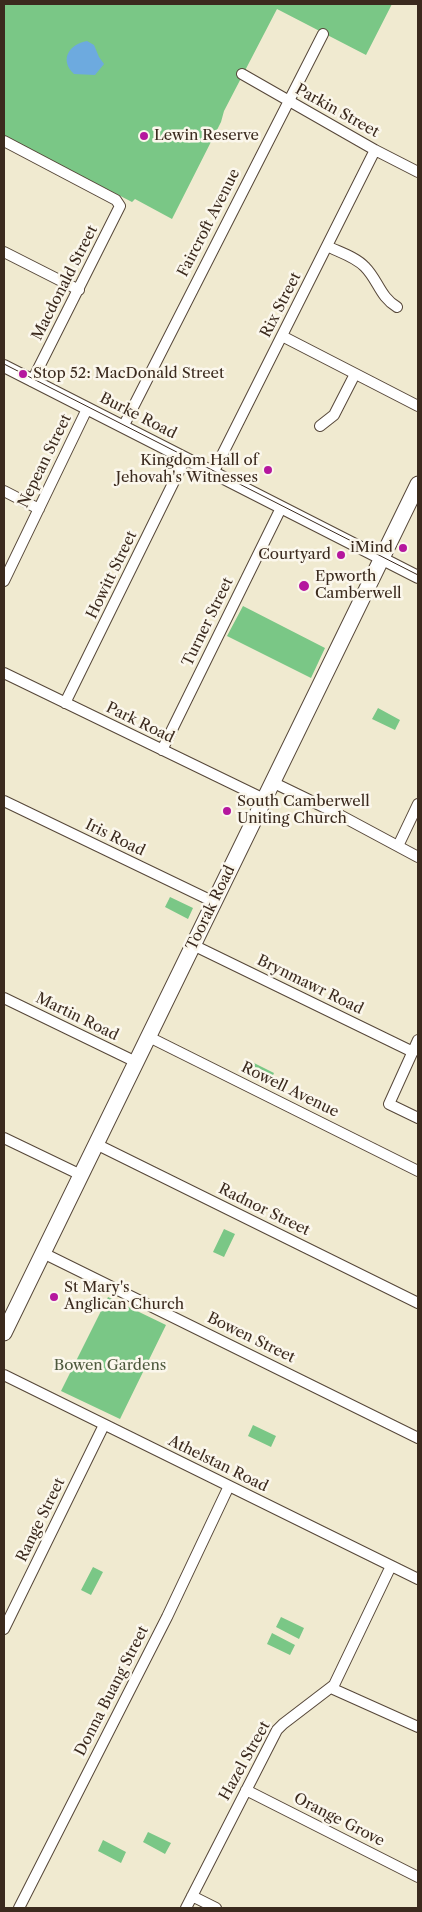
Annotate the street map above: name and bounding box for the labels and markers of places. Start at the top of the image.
place label: Lewin Reserve [154,127,259,145]
marker: Lewin Reserve [138,130,150,142]
place label: Stop 52: MacDonald Street [33,365,224,383]
marker: Stop 52: MacDonald Street [17,368,29,380]
place label: Kingdom Hall of Jehovah's Witnesses [116,452,258,487]
marker: Kingdom Hall of Jehovah's Witnesses [262,464,274,476]
place label: iMind [350,539,393,557]
marker: iMind [397,542,409,554]
place label: Courtyard [258,546,331,564]
marker: Courtyard [335,549,347,561]
place label: Epworth Camberwell [315,568,402,603]
marker: Epworth Camberwell [297,579,311,593]
place label: South Camberwell Uniting Church [237,793,370,828]
marker: South Camberwell Uniting Church [221,805,233,817]
place label: St Mary's Anglican Church [64,1279,184,1314]
marker: St Mary's Anglican Church [48,1291,60,1303]

